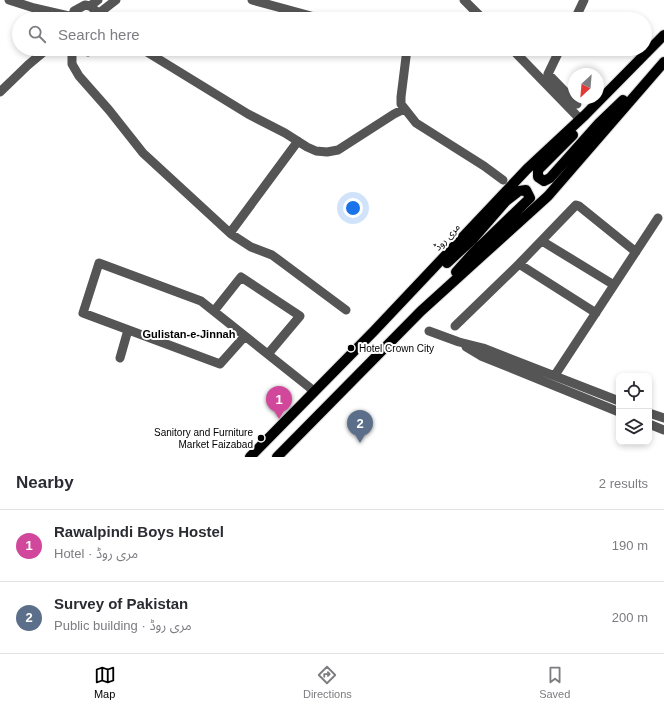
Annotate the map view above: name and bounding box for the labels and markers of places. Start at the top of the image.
marker: Hotel Crown City [346,343,356,353]
place label: Hotel Crown City [359,343,434,354]
pin: 1 [266,386,292,419]
pin: 2 [347,410,373,443]
place label: Sanitory and Furniture Market Faizabad [154,427,253,450]
marker: Sanitory and Furniture Market Faizabad [256,433,266,443]

